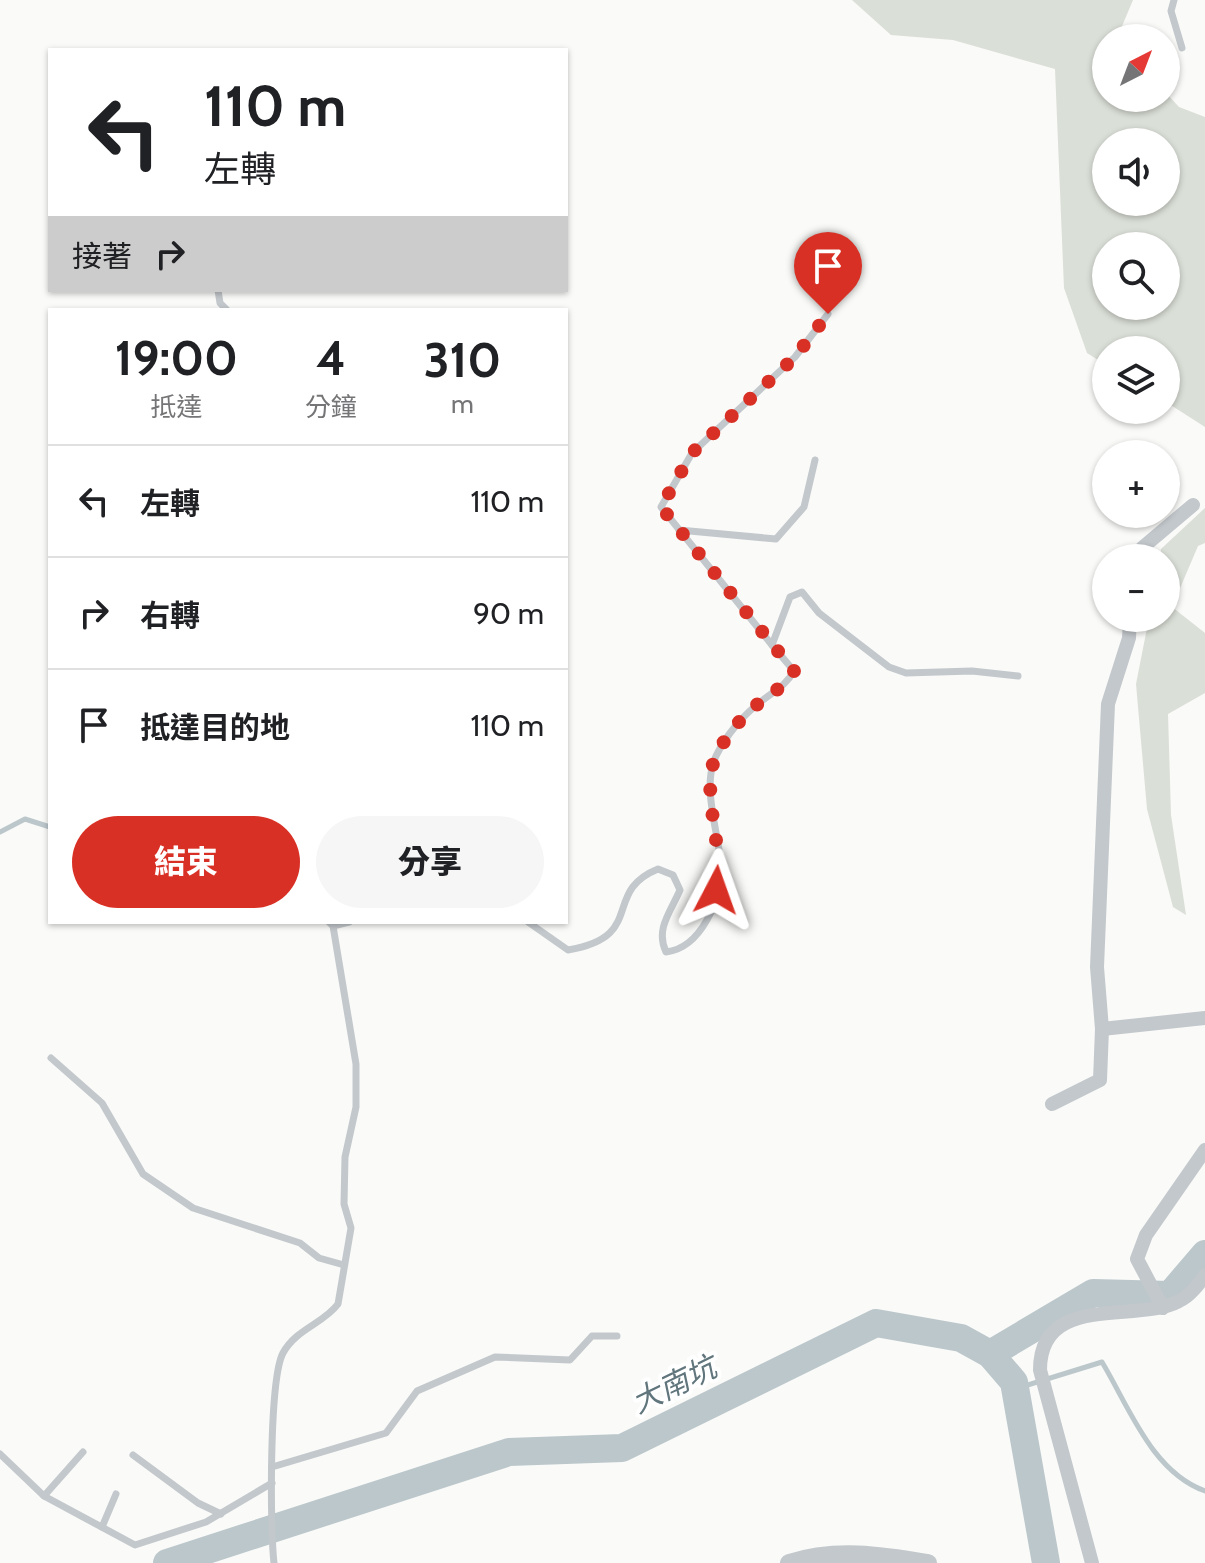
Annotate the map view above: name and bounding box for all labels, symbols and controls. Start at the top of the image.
north arrow [1092,24,1180,112]
map controls [1092,24,1180,632]
text: 110 m [204,72,346,140]
icon: left [72,80,176,184]
button: sound [1092,128,1180,216]
text: 左轉 [204,147,276,191]
icon: right [148,232,192,276]
pin [794,232,862,314]
button: search [1092,232,1180,320]
text: 接著 [72,238,132,275]
icon: arrive [806,244,850,288]
text: 19:00 [115,329,238,387]
text: 4 [316,329,346,387]
text: 310 [424,331,501,389]
button: layers [1092,336,1180,424]
text: m [451,388,474,420]
text: 抵達 [150,391,202,423]
text: 分鐘 [305,391,357,423]
button: + [1092,440,1180,528]
icon: left [72,479,116,523]
text: 110 m [470,483,544,520]
text: 左轉 [140,485,200,522]
button: − [1092,544,1180,632]
icon: right [72,591,116,635]
text: 90 m [473,595,544,632]
text: 右轉 [140,597,200,634]
icon: arrive [72,703,116,747]
text: 110 m [470,707,544,744]
text: 抵達目的地 [140,709,290,746]
button: 結束 [72,816,300,908]
button: 分享 [316,816,544,908]
position arrow [674,848,758,932]
water label: 大南坑 [625,1346,726,1421]

